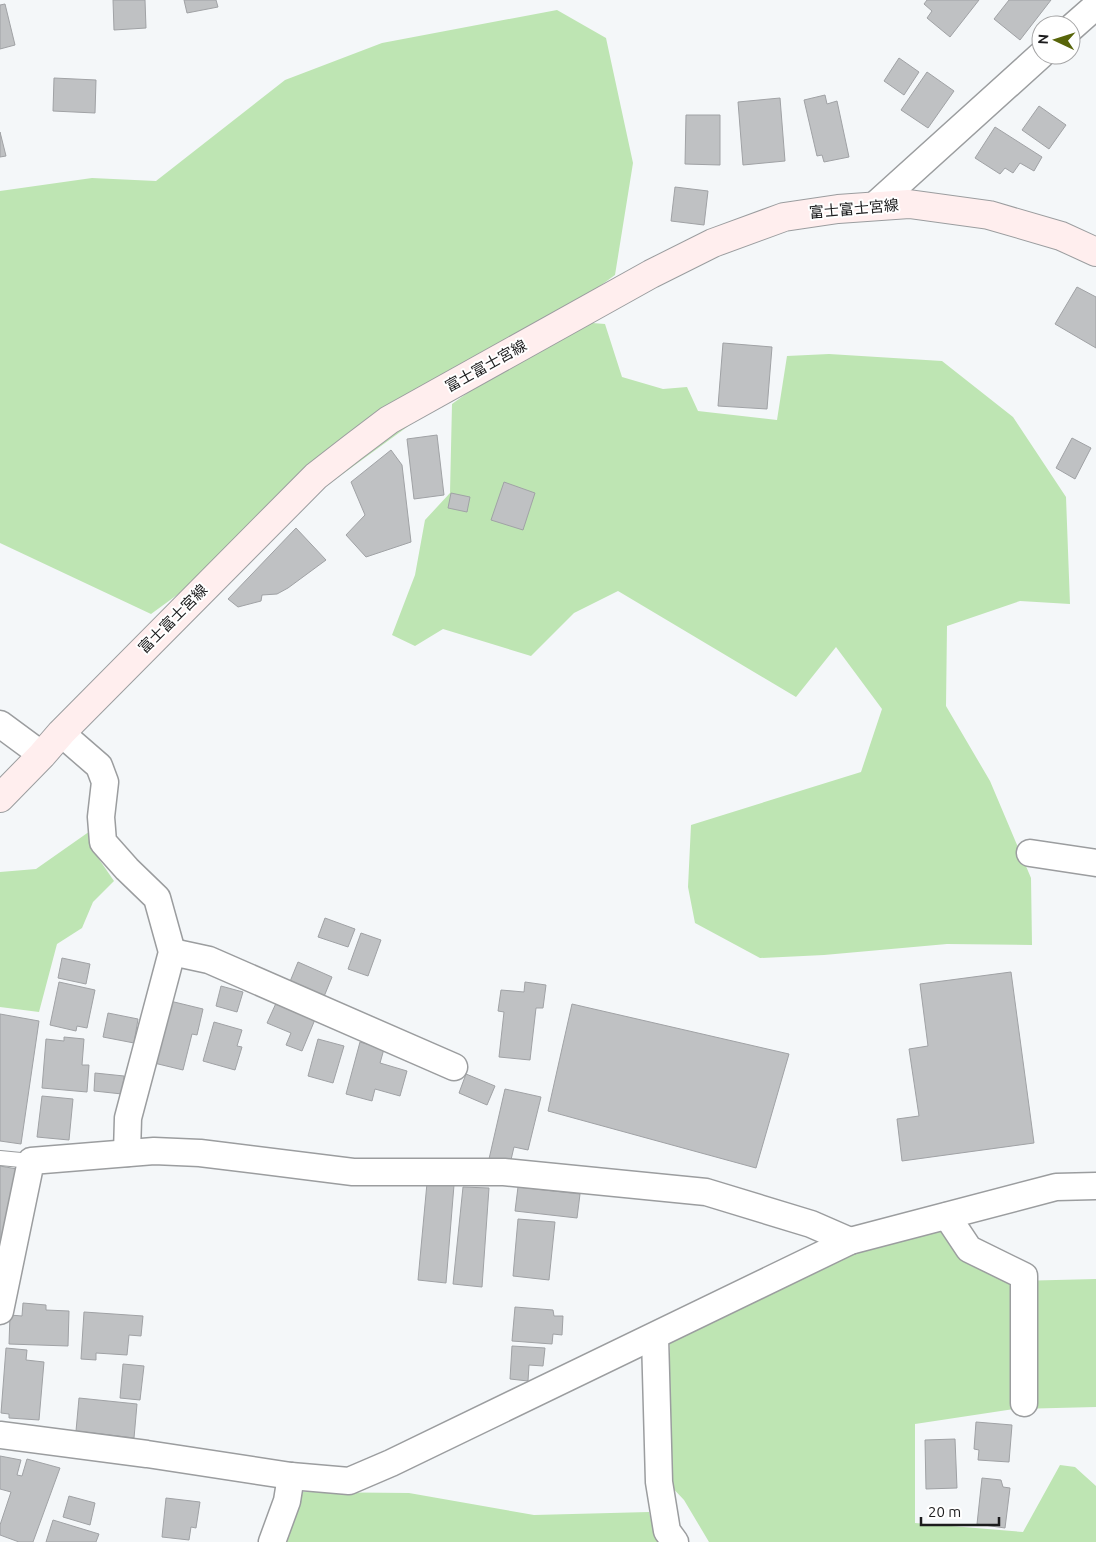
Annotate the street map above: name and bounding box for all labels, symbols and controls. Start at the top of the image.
north arrow [1031,15,1081,65]
text: N [1035,33,1051,45]
street label: 富士富士宮線 [808,196,900,221]
street label: 富士富士宮線 [442,336,529,395]
street label: 富士富士宮線 [135,581,210,656]
scale bar [921,1494,998,1526]
text: 20 m [928,1503,961,1520]

